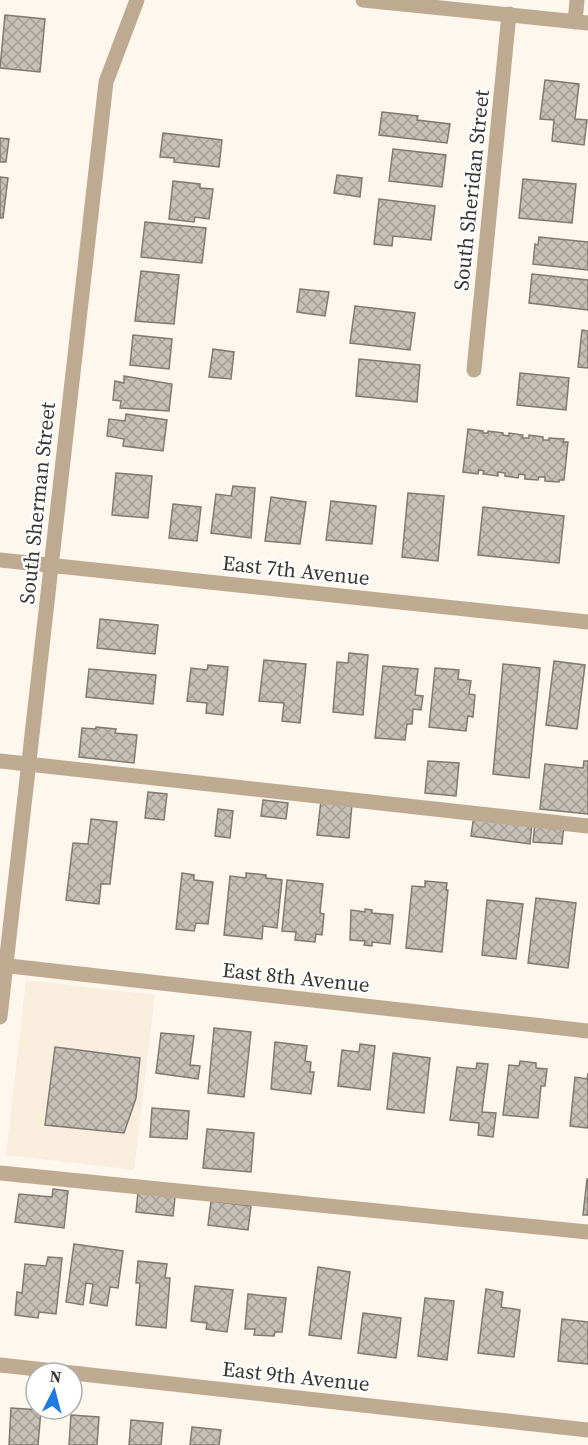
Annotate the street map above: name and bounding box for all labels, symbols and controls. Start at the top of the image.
street label: South Sheridan Street [446,88,496,292]
street label: South Sherman Street [12,400,62,605]
street label: East 7th Avenue [221,548,371,592]
street label: East 8th Avenue [221,955,371,999]
street label: East 9th Avenue [221,1354,371,1398]
north arrow [24,1361,84,1421]
text: N [49,1365,63,1388]

